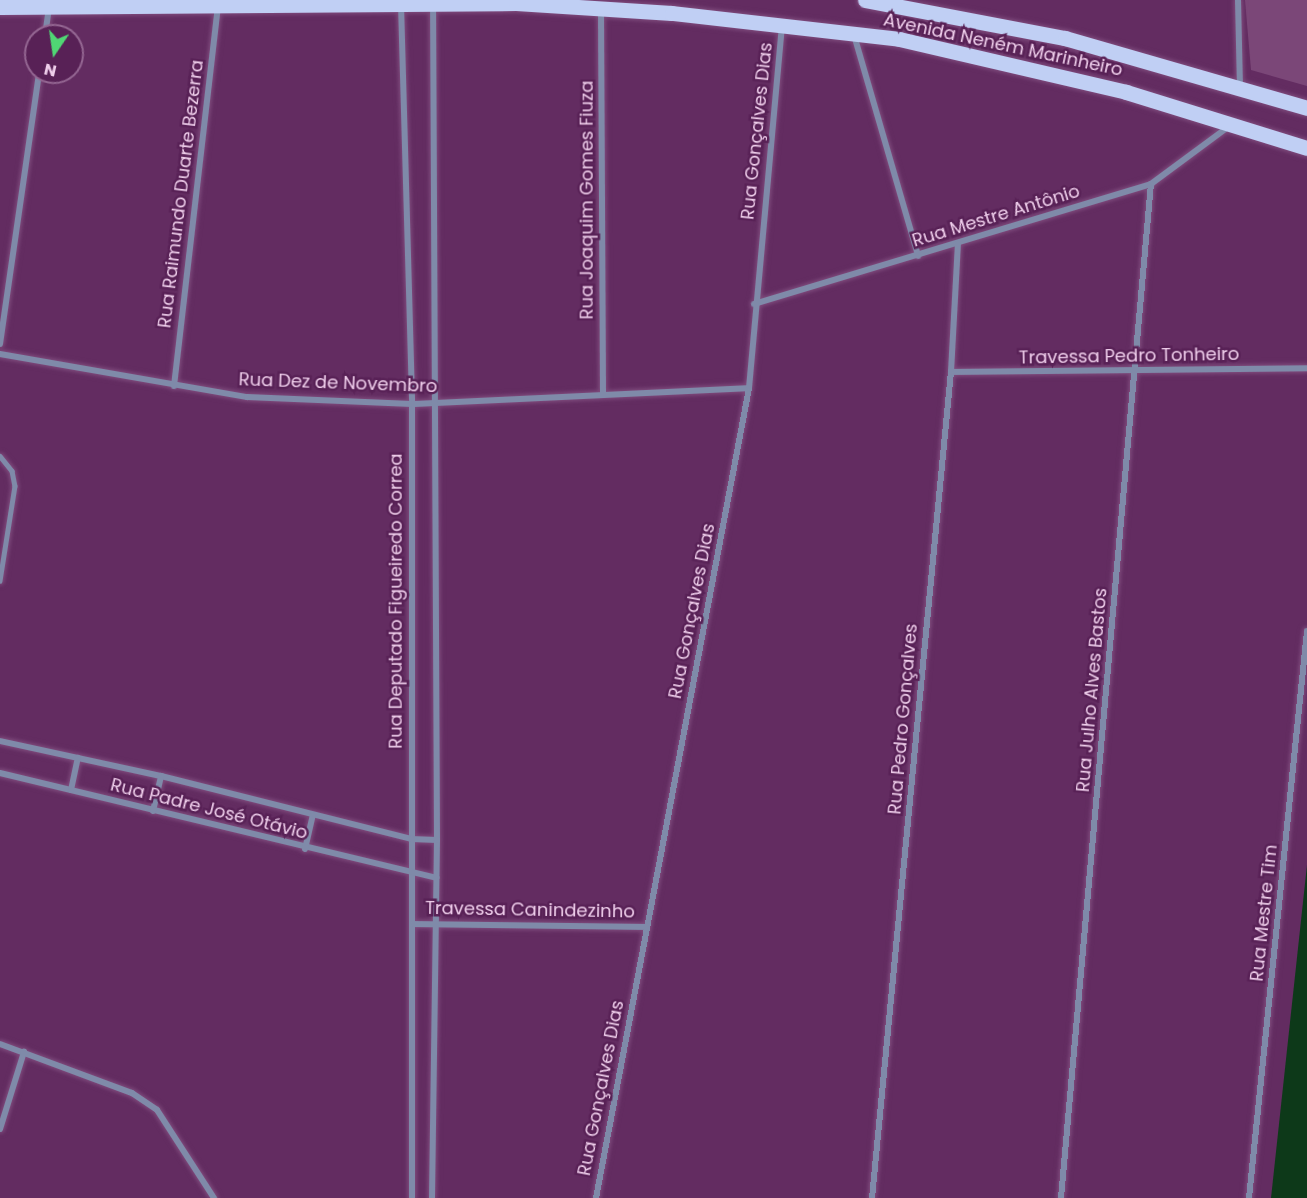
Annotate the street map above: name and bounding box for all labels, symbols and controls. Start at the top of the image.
street label: Avenida Neném Marinheiro [881,9,1125,81]
north arrow [24,24,84,84]
street label: Rua Gonçalves Dias [737,41,777,221]
text: N [42,58,59,83]
street label: Rua Raimundo Duarte Bezerra [154,59,208,329]
street label: Rua Joaquim Gomes Fiuza [576,81,598,319]
street label: Rua Mestre Antônio [910,180,1082,252]
street label: Travessa Pedro Tonheiro [1019,343,1239,369]
street label: Rua Dez de Novembro [238,369,438,397]
street label: Rua Deputado Figueiredo Correa [385,453,407,749]
street label: Rua Gonçalves Dias [664,521,720,701]
street label: Rua Julho Alves Bastos [1072,587,1112,793]
street label: Rua Pedro Gonçalves [884,623,922,815]
street label: Rua Padre José Otávio [108,774,310,844]
street label: Rua Mestre Tim [1246,844,1282,982]
street label: Travessa Canindezinho [425,897,635,923]
street label: Rua Gonçalves Dias [573,998,629,1178]

